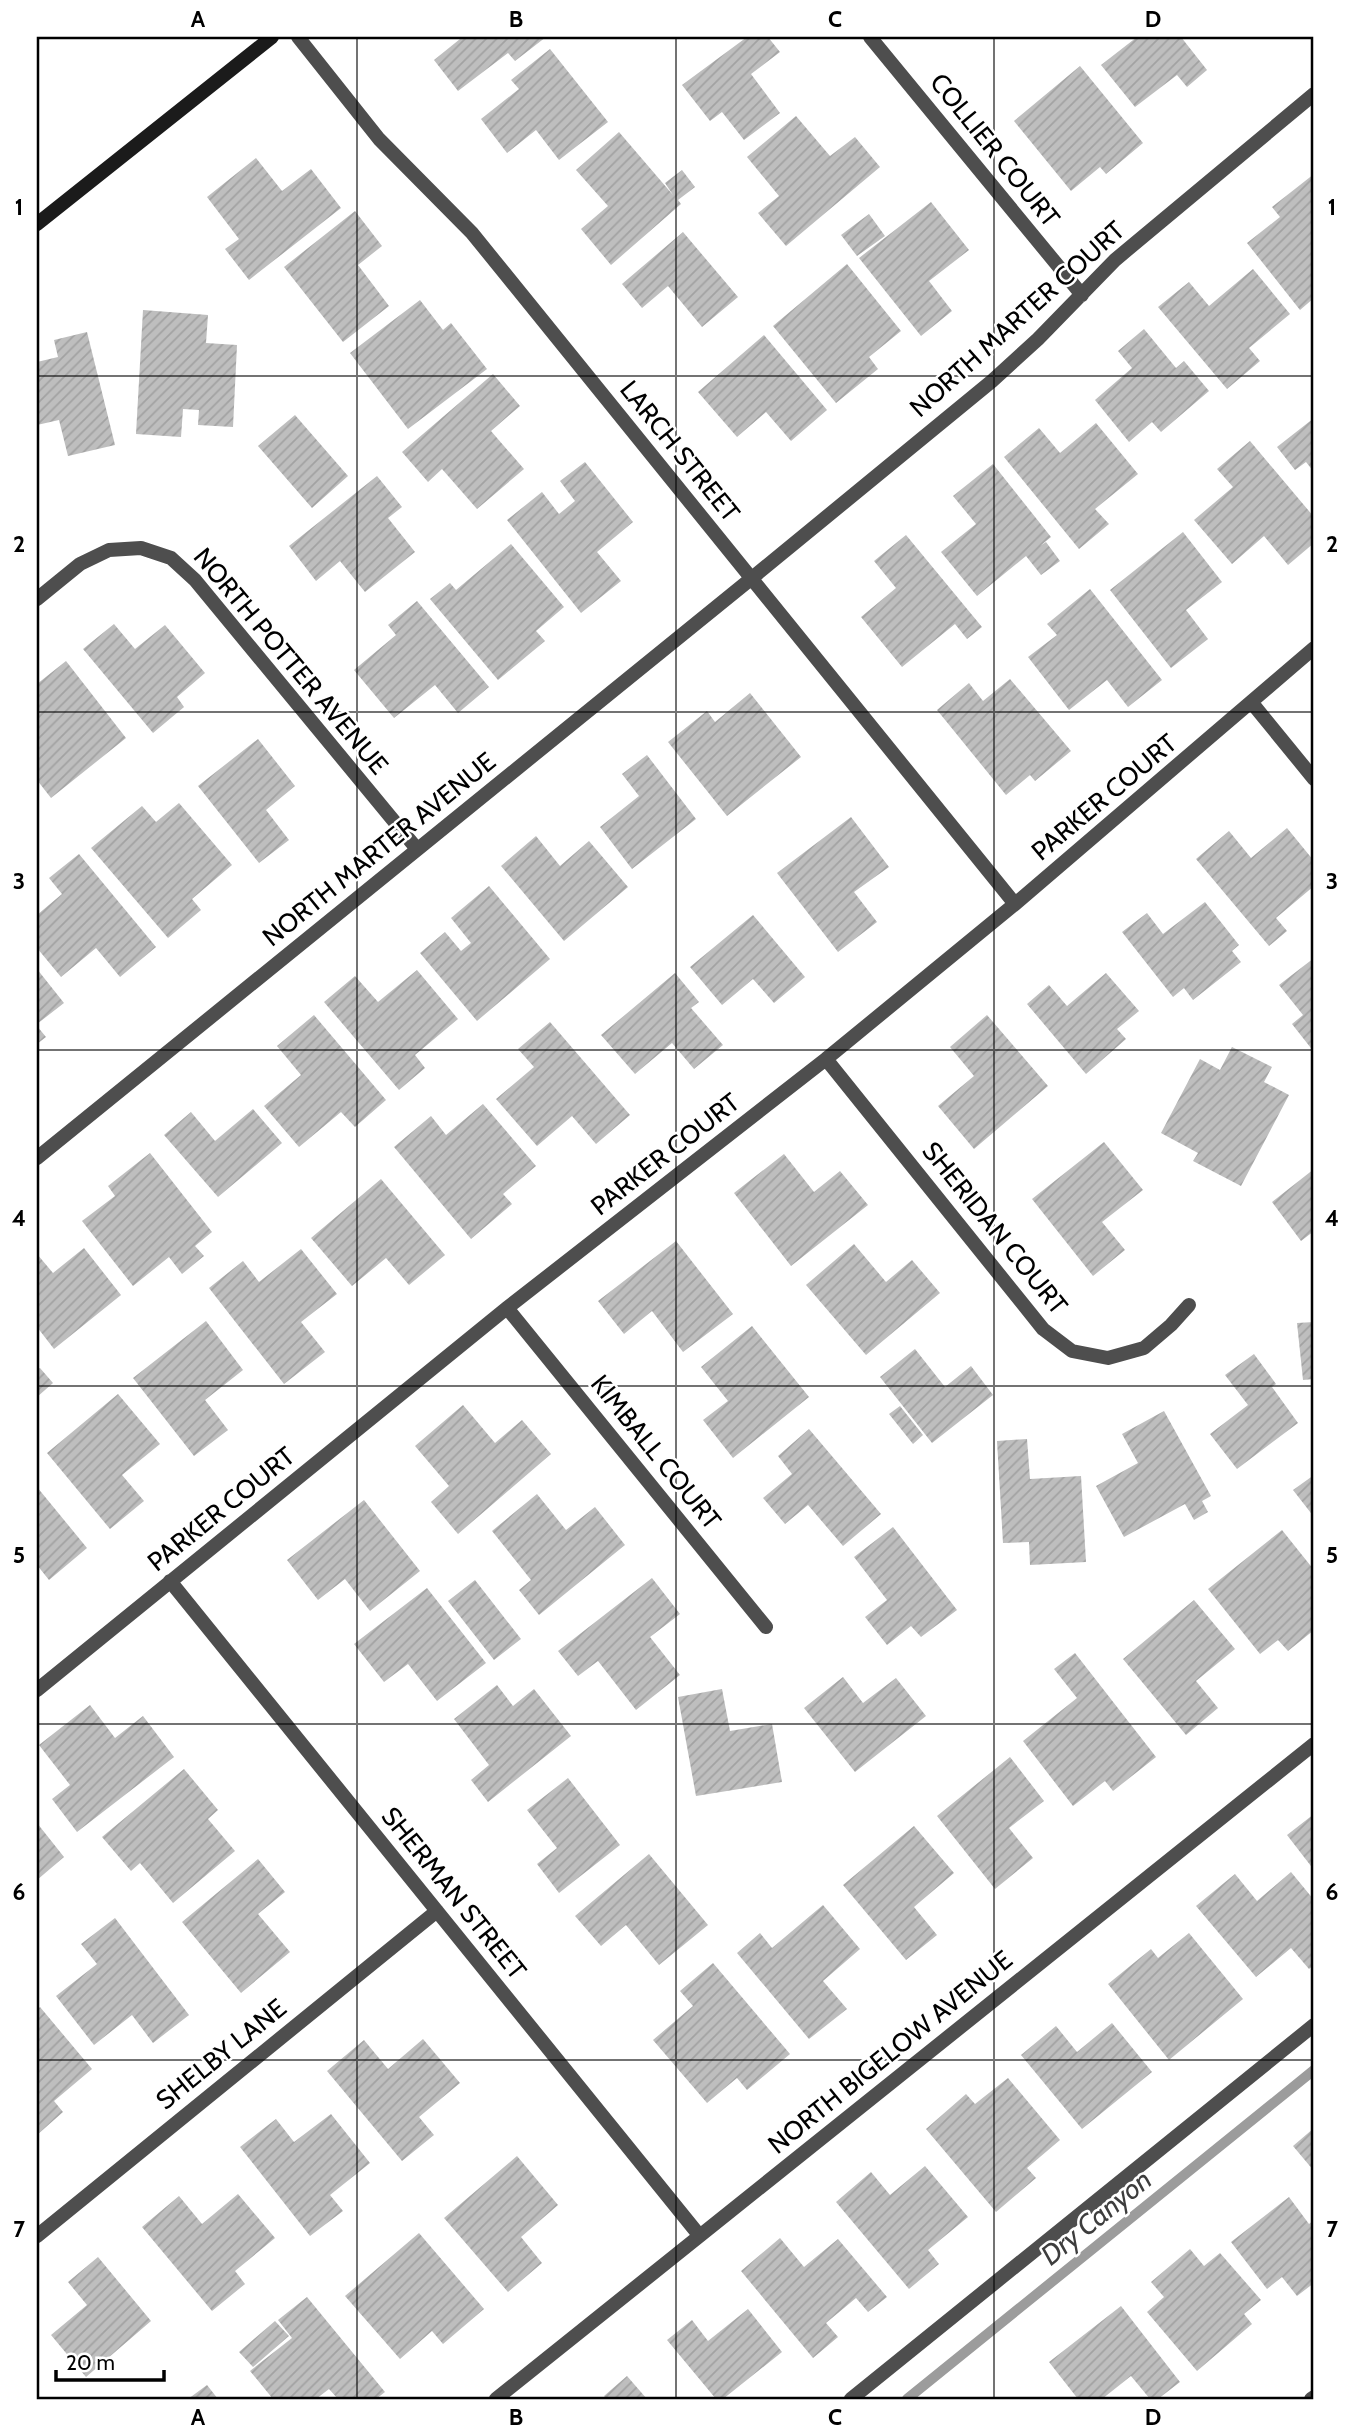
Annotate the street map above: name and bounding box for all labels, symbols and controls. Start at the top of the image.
text: A [191,5,206,33]
text: B [509,5,523,33]
text: C [828,5,842,33]
text: D [1145,5,1161,33]
street label: COLLIER COURT [923,67,1067,233]
text: 1 [15,193,23,221]
text: 1 [1328,193,1336,221]
street label: NORTH MARTER COURT [903,214,1131,424]
street label: LARCH STREET [613,374,747,528]
text: 2 [13,530,25,558]
text: 2 [1326,530,1338,558]
street label: NORTH POTTER AVENUE [187,541,395,781]
street label: PARKER COURT [1025,727,1183,867]
street label: NORTH MARTER AVENUE [256,745,502,953]
text: 3 [13,867,25,895]
text: 3 [1326,867,1338,895]
street label: PARKER COURT [584,1086,746,1222]
street label: SHERIDAN COURT [916,1135,1074,1321]
text: 4 [12,1204,26,1232]
text: 4 [1325,1204,1339,1232]
street label: KIMBALL COURT [584,1368,728,1536]
street label: PARKER COURT [141,1440,301,1578]
text: 5 [13,1541,25,1569]
text: 5 [1326,1541,1338,1569]
street label: SHERMAN STREET [375,1800,533,1986]
text: 6 [13,1878,25,1906]
text: 6 [1326,1878,1338,1906]
street label: NORTH BIGELOW AVENUE [761,1944,1019,2160]
street label: SHELBY LANE [149,1992,293,2116]
water label: Dry Canyon [1034,2162,1158,2272]
text: 7 [13,2215,25,2243]
text: 7 [1326,2215,1338,2243]
scale bar [56,2338,164,2382]
text: 20 m [66,2350,115,2375]
text: A [191,2403,206,2431]
text: B [509,2403,523,2431]
text: C [828,2403,842,2431]
text: D [1145,2403,1161,2431]

